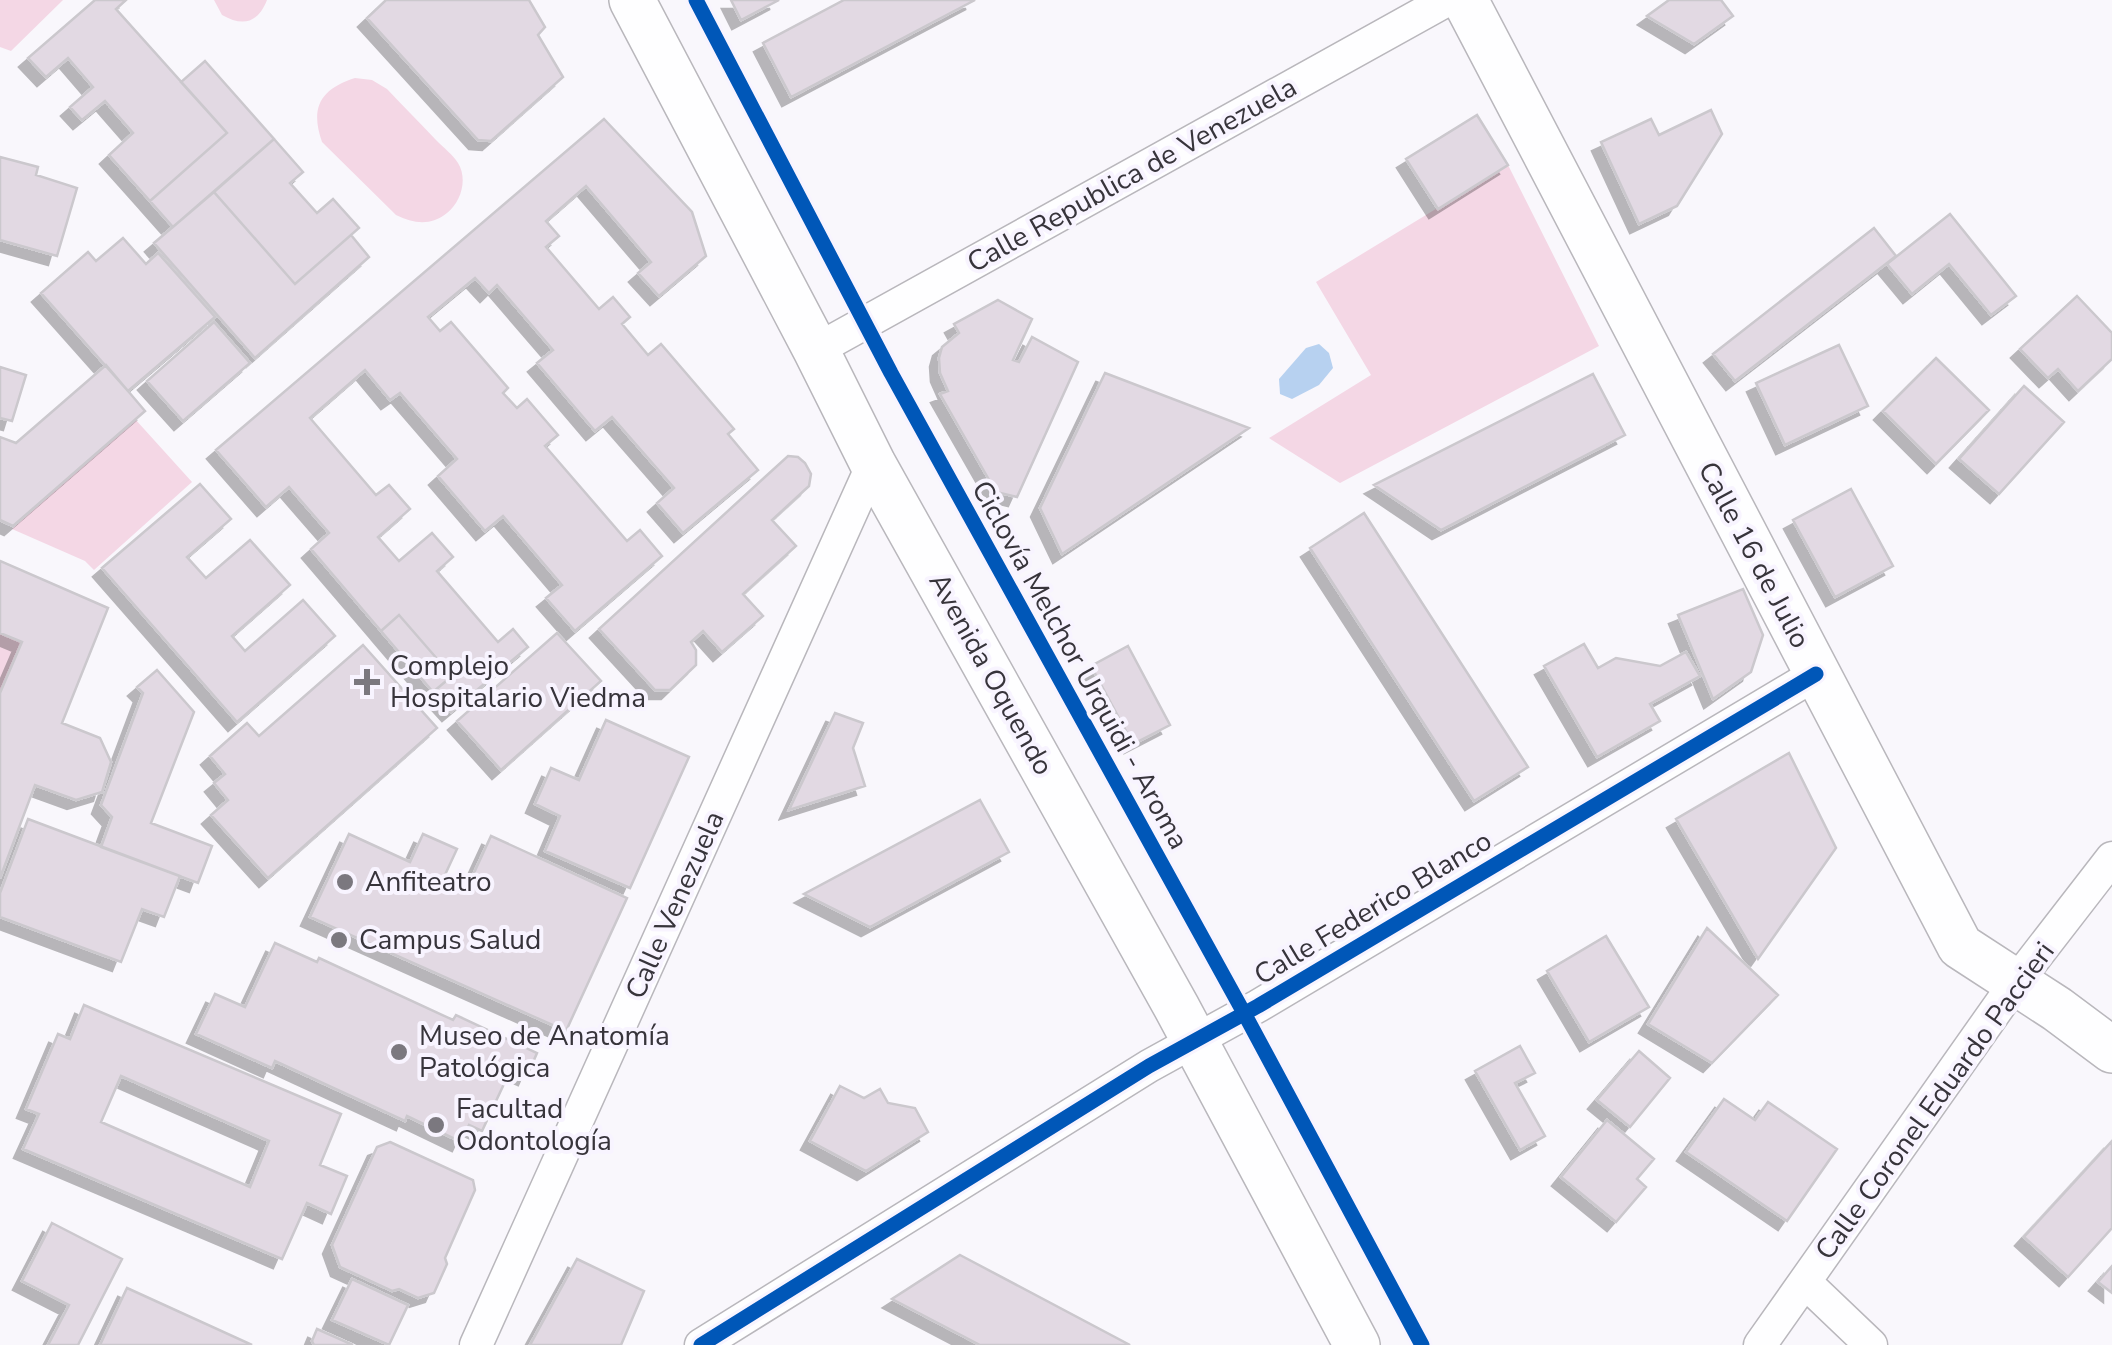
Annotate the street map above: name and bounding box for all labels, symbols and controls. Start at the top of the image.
street label: Calle Republica de Venezuela [960,68,1304,282]
street label: Calle 16 de Julio [1689,455,1819,655]
street label: Ciclovía Melchor Urquidi - Aroma [963,474,1197,856]
street label: Avenida Oquendo [920,566,1062,782]
place label: Complejo Hospitalario Viedma [390,647,646,717]
marker: Complejo Hospitalario Viedma [354,669,380,695]
street label: Calle Venezuela [617,805,733,1005]
street label: Calle Federico Blanco [1247,822,1499,994]
place label: Anfiteatro [365,863,492,901]
marker: Anfiteatro [334,871,356,893]
place label: Campus Salud [359,921,541,959]
marker: Campus Salud [328,929,350,951]
street label: Calle Coronel Eduardo Paccieri [1807,934,2063,1268]
place label: Museo de Anatomía Patológica [419,1017,670,1087]
marker: Museo de Anatomía Patológica [388,1041,410,1063]
place label: Facultad Odontología [456,1090,612,1160]
marker: Facultad Odontología [425,1114,447,1136]

